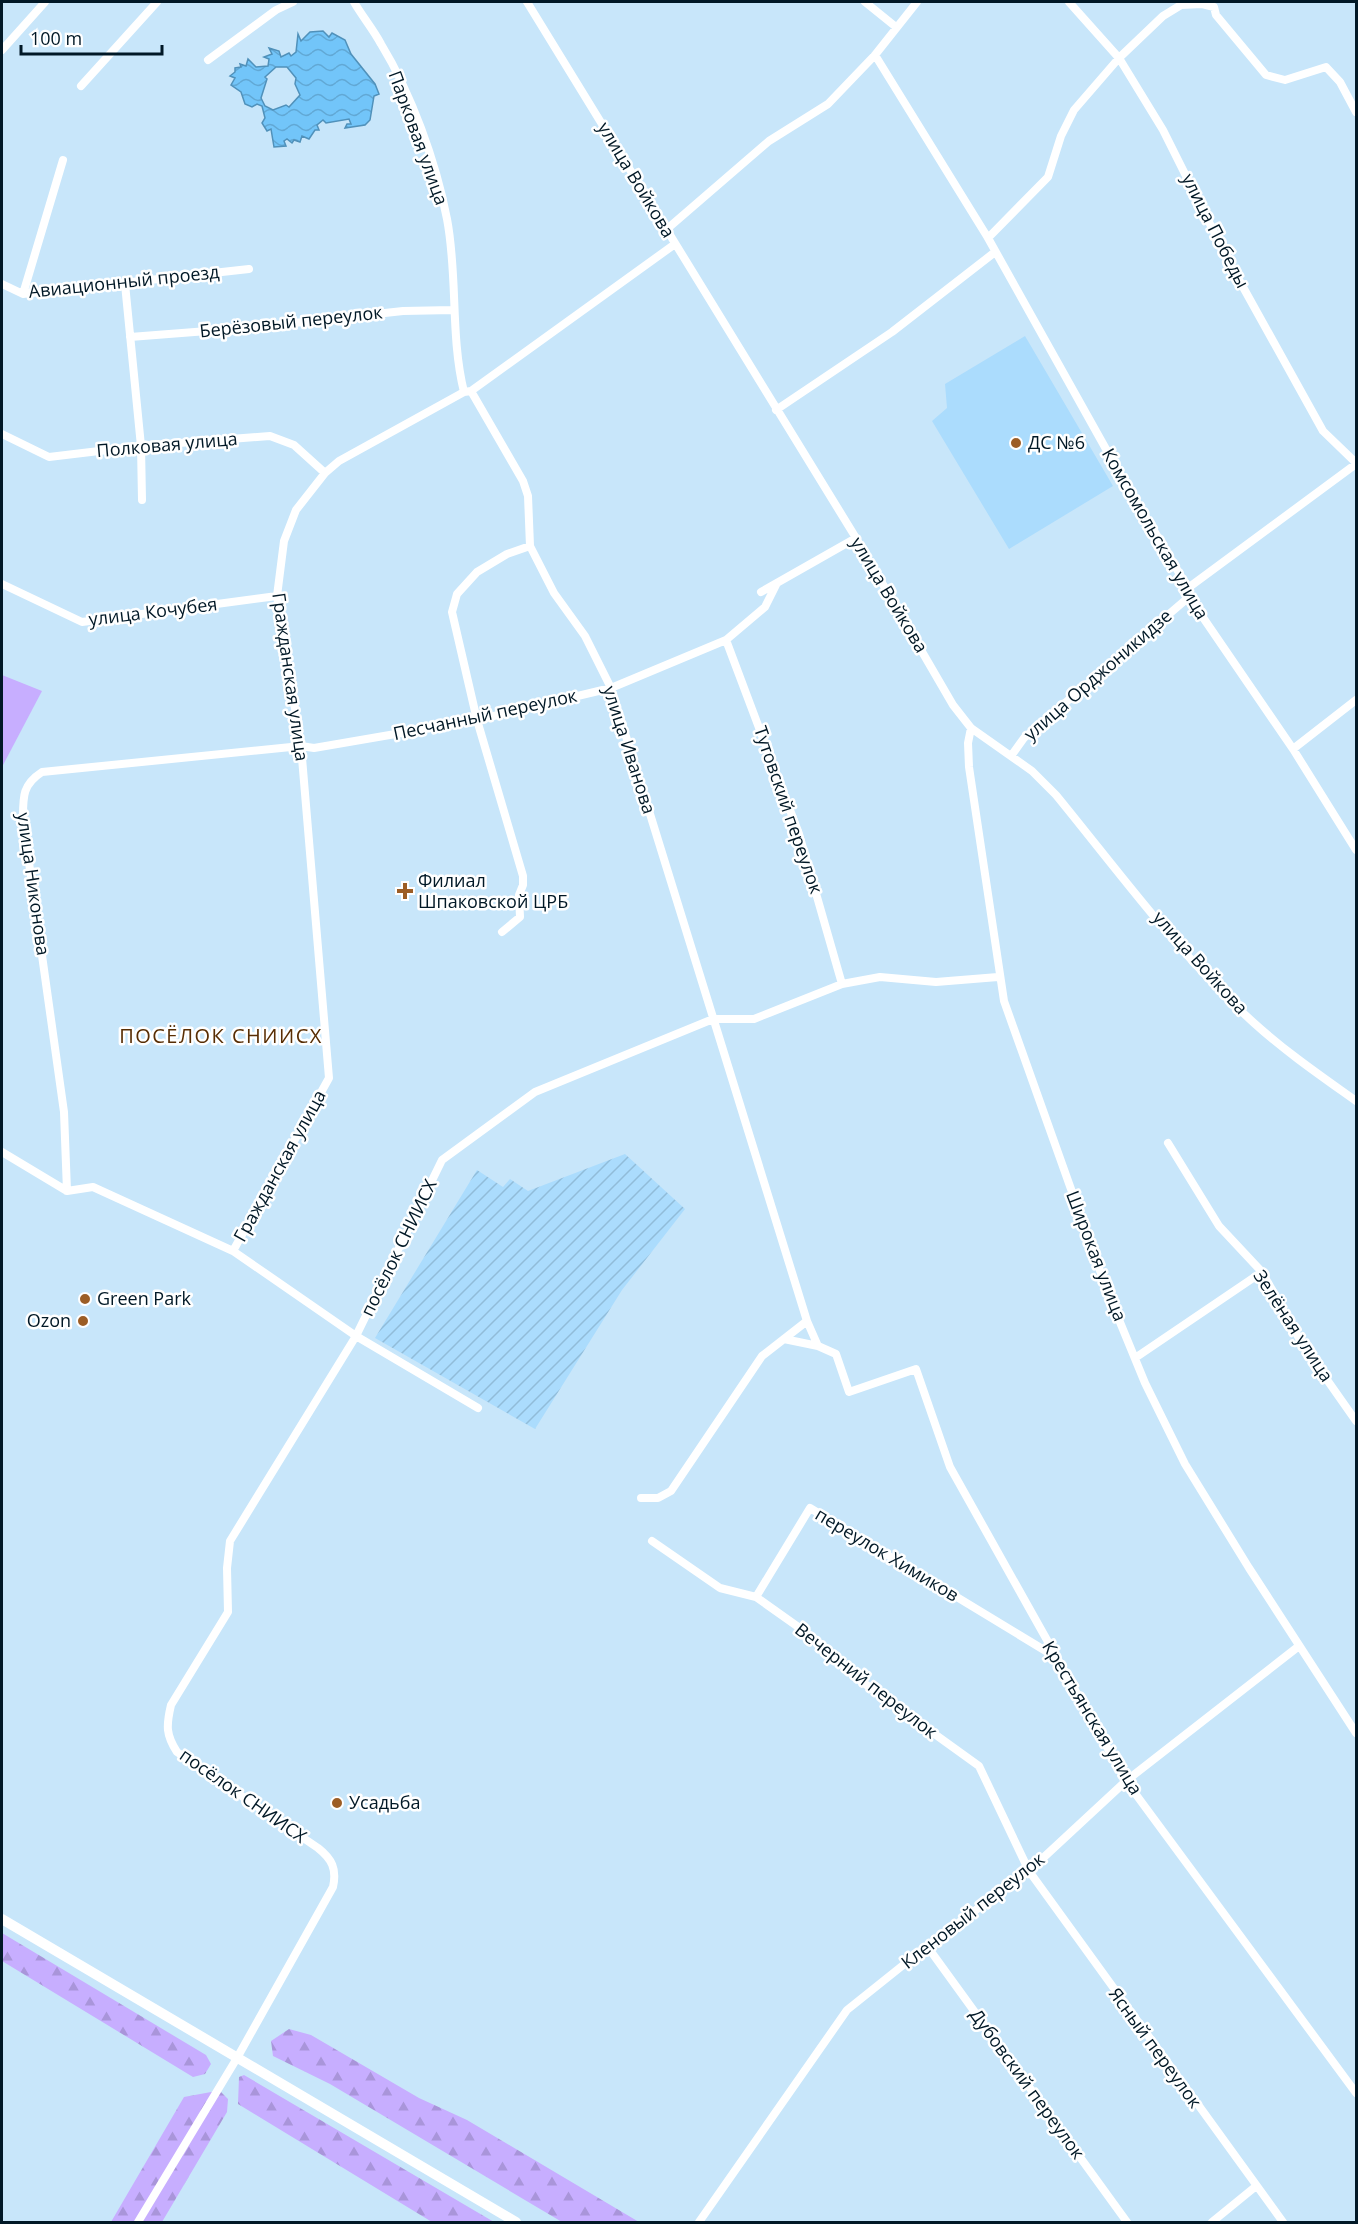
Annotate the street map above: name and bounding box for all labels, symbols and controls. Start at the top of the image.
scale bar [21,18,162,56]
text: 100 m [30,26,82,50]
street label: Парковая улица [384,67,454,208]
street label: улица Войкова [593,117,681,242]
street label: улица Победы [1177,169,1255,292]
street label: Авиационный проезд [27,259,220,303]
street label: Берёзовый переулок [198,299,384,343]
street label: Полковая улица [95,426,238,462]
place label: ДС №6 [1028,430,1085,454]
marker: ДС №6 [1009,436,1023,450]
street label: Комсомольская улица [1097,443,1215,624]
street label: улица Войкова [846,532,934,657]
street label: улица Кочубея [87,591,218,631]
street label: Гражданская улица [267,591,315,763]
street label: улица Орджоникидзе [1018,603,1176,745]
street label: Песчанный переулок [391,683,580,745]
street label: улица Иванова [598,683,662,817]
street label: Тутовский переулок [749,723,829,897]
street label: улица Никонова [12,811,56,957]
place label: Филиал Шпаковской ЦРБ [418,868,568,913]
marker: Филиал Шпаковской ЦРБ [396,882,414,900]
street label: улица Войкова [1148,906,1254,1019]
district label: ПОСЁЛОК СНИИСХ [119,1022,323,1049]
street label: Гражданская улица [227,1085,331,1246]
street label: посёлок СНИИСХ [355,1175,442,1320]
street label: Широкая улица [1061,1187,1133,1324]
street label: Зелёная улица [1249,1265,1339,1386]
place label: Green Park [97,1286,192,1310]
marker: Green Park [78,1292,92,1306]
place label: Ozon [27,1308,71,1332]
marker: Ozon [76,1314,90,1328]
street label: переулок Химиков [811,1502,964,1607]
street label: Вечерний переулок [790,1617,943,1744]
street label: Крестьянская улица [1037,1636,1148,1799]
street label: посёлок СНИИСХ [175,1742,312,1848]
place label: Усадьба [349,1790,420,1814]
marker: Усадьба [330,1796,344,1810]
street label: Кленовый переулок [896,1846,1050,1974]
street label: Ясный переулок [1104,1982,1208,2113]
street label: Дубовский переулок [965,2003,1091,2164]

